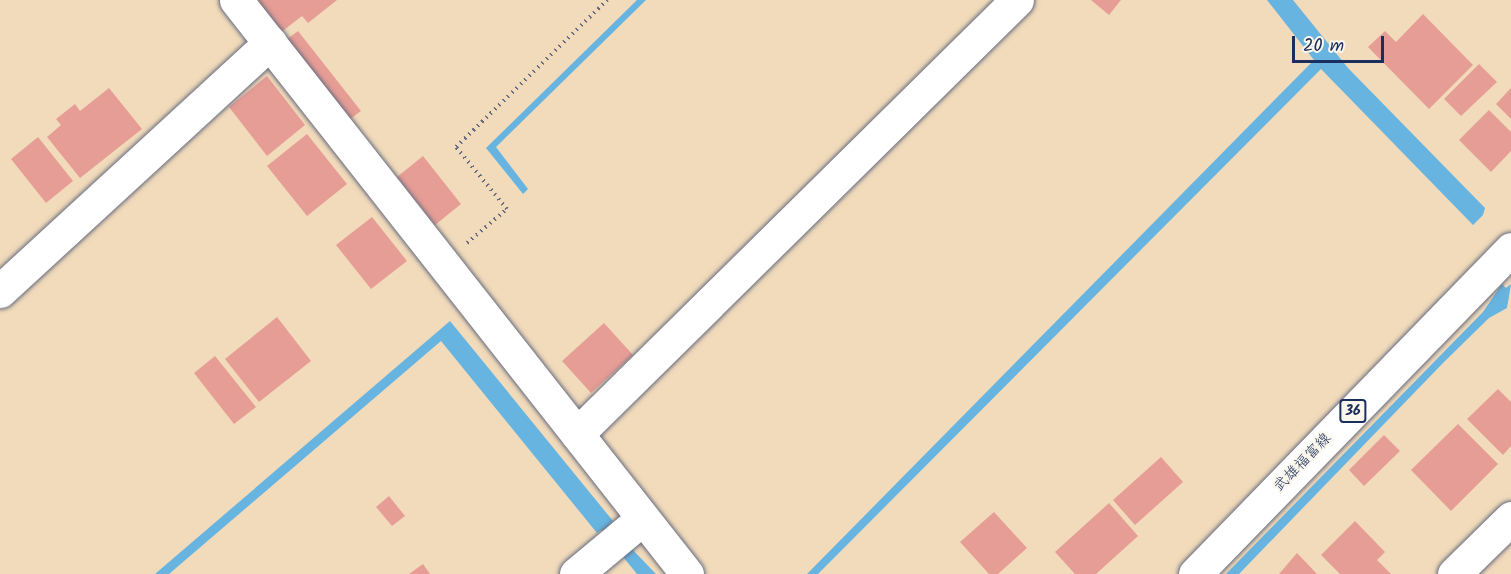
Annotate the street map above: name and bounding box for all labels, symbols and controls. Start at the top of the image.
scale bar [1295,24,1386,62]
text: 20 m [1303,32,1344,61]
road number: 36 [1338,400,1368,422]
street label: 武雄福富線 [1270,430,1336,496]

